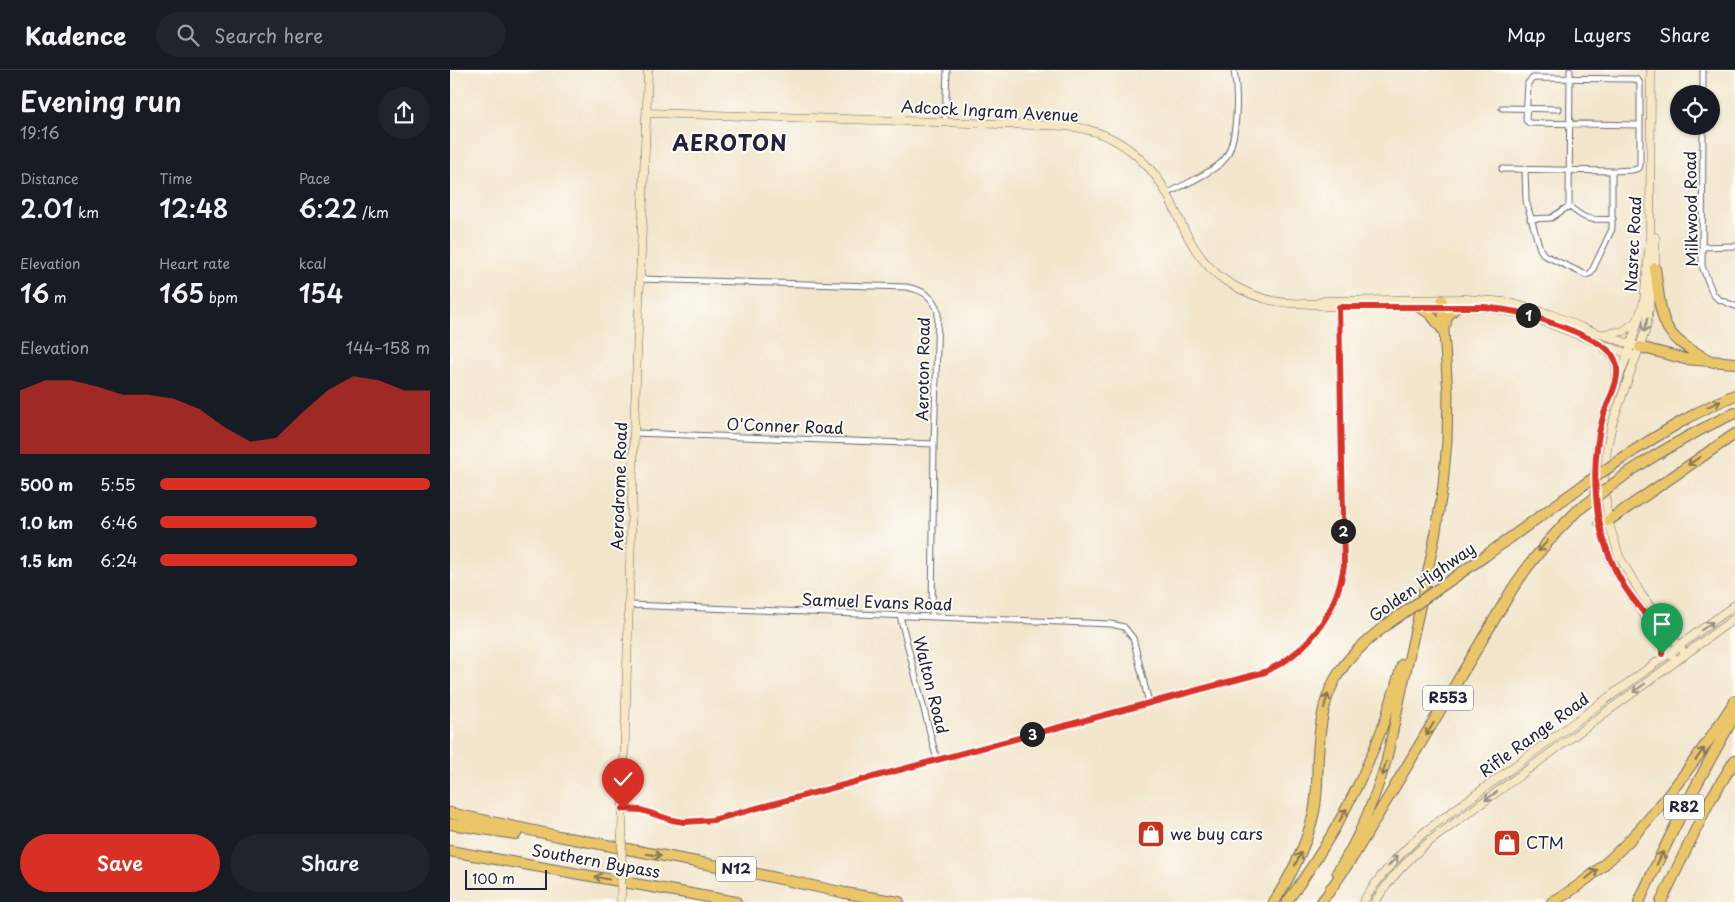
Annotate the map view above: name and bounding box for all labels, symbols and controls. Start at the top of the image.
search box [156,12,506,57]
text: Kadence [25,17,126,53]
icon: search [174,21,202,49]
text: Search here [214,21,323,49]
text: Map [1507,21,1546,48]
text: Layers [1574,21,1631,48]
text: Share [1659,21,1710,48]
text: Evening run [20,79,182,122]
map controls [1670,85,1720,135]
button: locate [1670,85,1720,135]
button: share [378,87,430,139]
street label: Adcock Ingram Avenue [901,93,1080,127]
text: 19:16 [20,120,60,144]
district label: AEROTON [672,126,788,158]
street label: Milkwood Road [1677,151,1703,267]
text: Distance [20,168,79,189]
text: Time [159,168,192,189]
text: Pace [299,168,330,189]
text: 2.01 [20,189,73,227]
text: 12:48 [159,189,228,227]
text: 6:22 [299,189,357,227]
street label: Nasrec Road [1618,195,1646,293]
text: km [73,202,99,223]
text: /km [357,202,389,223]
text: Elevation [20,253,80,274]
text: Heart rate [159,253,230,274]
text: kcal [299,253,327,274]
text: 16 [20,274,49,312]
text: 165 [159,274,204,312]
text: 154 [299,274,343,312]
text: m [49,287,67,308]
text: bpm [204,287,238,308]
pin: 1 [1516,302,1540,328]
text: 1 [1525,305,1532,326]
street label: Aeroton Road [909,317,935,421]
one-way arrow [1641,317,1650,333]
text: Elevation [20,335,89,359]
text: 144–158 m [346,335,430,359]
one-way arrow [1706,399,1721,409]
street label: O'Conner Road [726,411,844,439]
street label: Aerodrome Road [604,421,632,551]
one-way arrow [1687,456,1701,466]
text: 500 m [20,472,73,496]
text: 5:55 [100,472,135,496]
text: 1.0 km [20,510,73,534]
text: 6:46 [100,510,138,534]
pin: 2 [1330,518,1356,544]
text: 2 [1339,521,1348,542]
street label: Golden Highway [1363,535,1480,627]
one-way arrow [1538,539,1549,552]
text: 1.5 km [20,548,73,572]
text: 6:24 [100,548,137,572]
street label: Samuel Evans Road [801,586,953,616]
pin [1641,603,1683,654]
icon: arrive [1648,610,1676,638]
one-way arrow [1700,621,1714,631]
street label: Walton Road [908,633,956,736]
one-way arrow [1632,683,1646,693]
road number: R553 [1423,686,1473,710]
street label: Rifle Range Road [1474,686,1593,782]
one-way arrow [1322,693,1332,709]
one-way arrow [1424,721,1434,735]
pin: 3 [1020,722,1044,746]
text: 3 [1028,724,1037,745]
one-way arrow [1695,747,1705,761]
pin [602,758,644,809]
one-way arrow [1379,761,1389,777]
icon: check [609,765,637,793]
one-way arrow [1484,791,1498,801]
road number: R82 [1664,794,1704,820]
one-way arrow [1338,808,1348,822]
shop icon: we buy cars [1136,819,1166,849]
place label: we buy cars [1170,821,1263,845]
shop icon: CTM [1492,828,1522,858]
place label: CTM [1526,830,1564,854]
button: Save [20,834,220,892]
button: Share [230,834,430,892]
street label: Southern Bypass [530,837,662,883]
one-way arrow [646,850,662,860]
one-way arrow [1656,851,1665,866]
one-way arrow [1294,852,1303,867]
one-way arrow [1387,855,1399,868]
road number: N12 [716,856,756,882]
scale bar [465,867,548,890]
text: 100 m [472,868,515,889]
one-way arrow [1585,869,1598,880]
one-way arrow [595,873,611,882]

